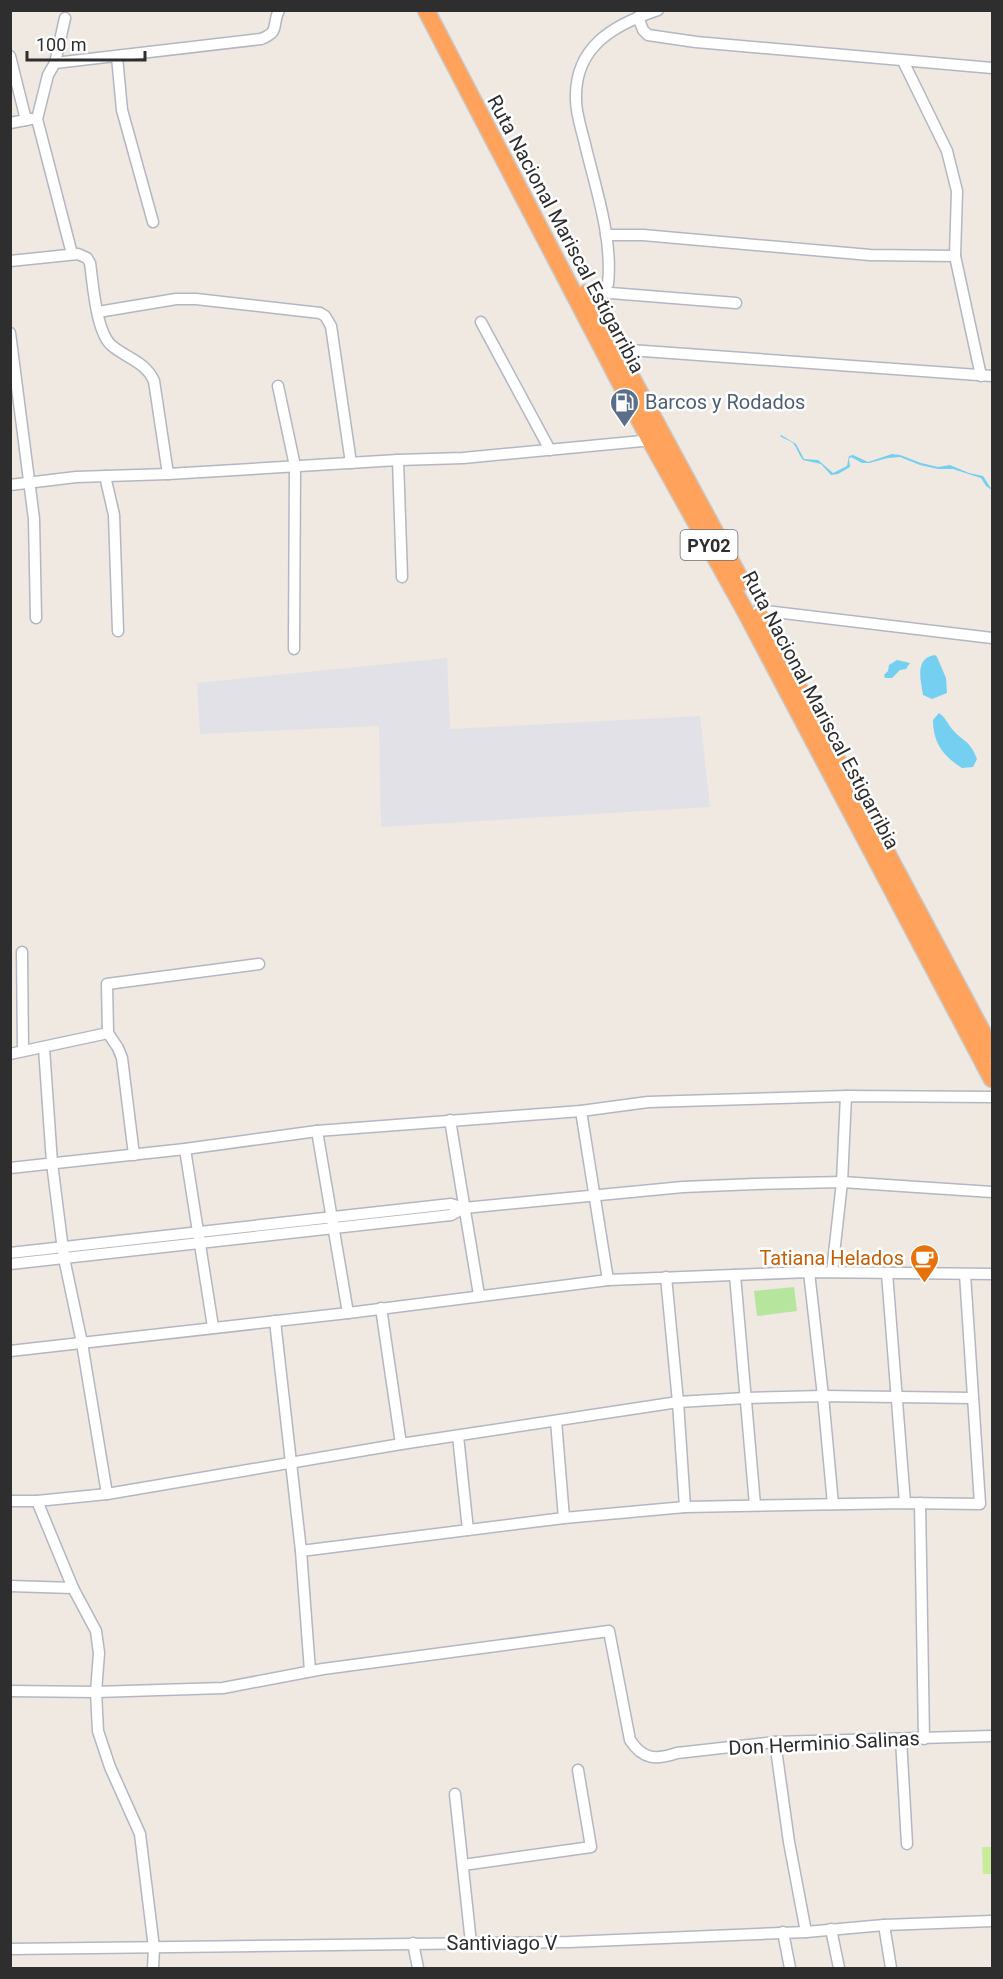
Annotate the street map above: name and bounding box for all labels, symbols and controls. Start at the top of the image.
scale bar [27,24,146,62]
text: 100 m [36,34,87,55]
street label: Ruta Nacional Mariscal Estigarribia [482,91,650,377]
fuel station icon: Barcos y Rodados [608,386,640,428]
place label: Barcos y Rodados [645,390,805,414]
road number: PY02 [680,530,738,560]
street label: Ruta Nacional Mariscal Estigarribia [737,567,905,853]
cafe icon: Tatiana Helados [909,1242,941,1284]
place label: Tatiana Helados [759,1246,904,1270]
street label: Don Herminio Salinas [728,1726,920,1760]
street label: Santiviago V [447,1931,558,1955]

